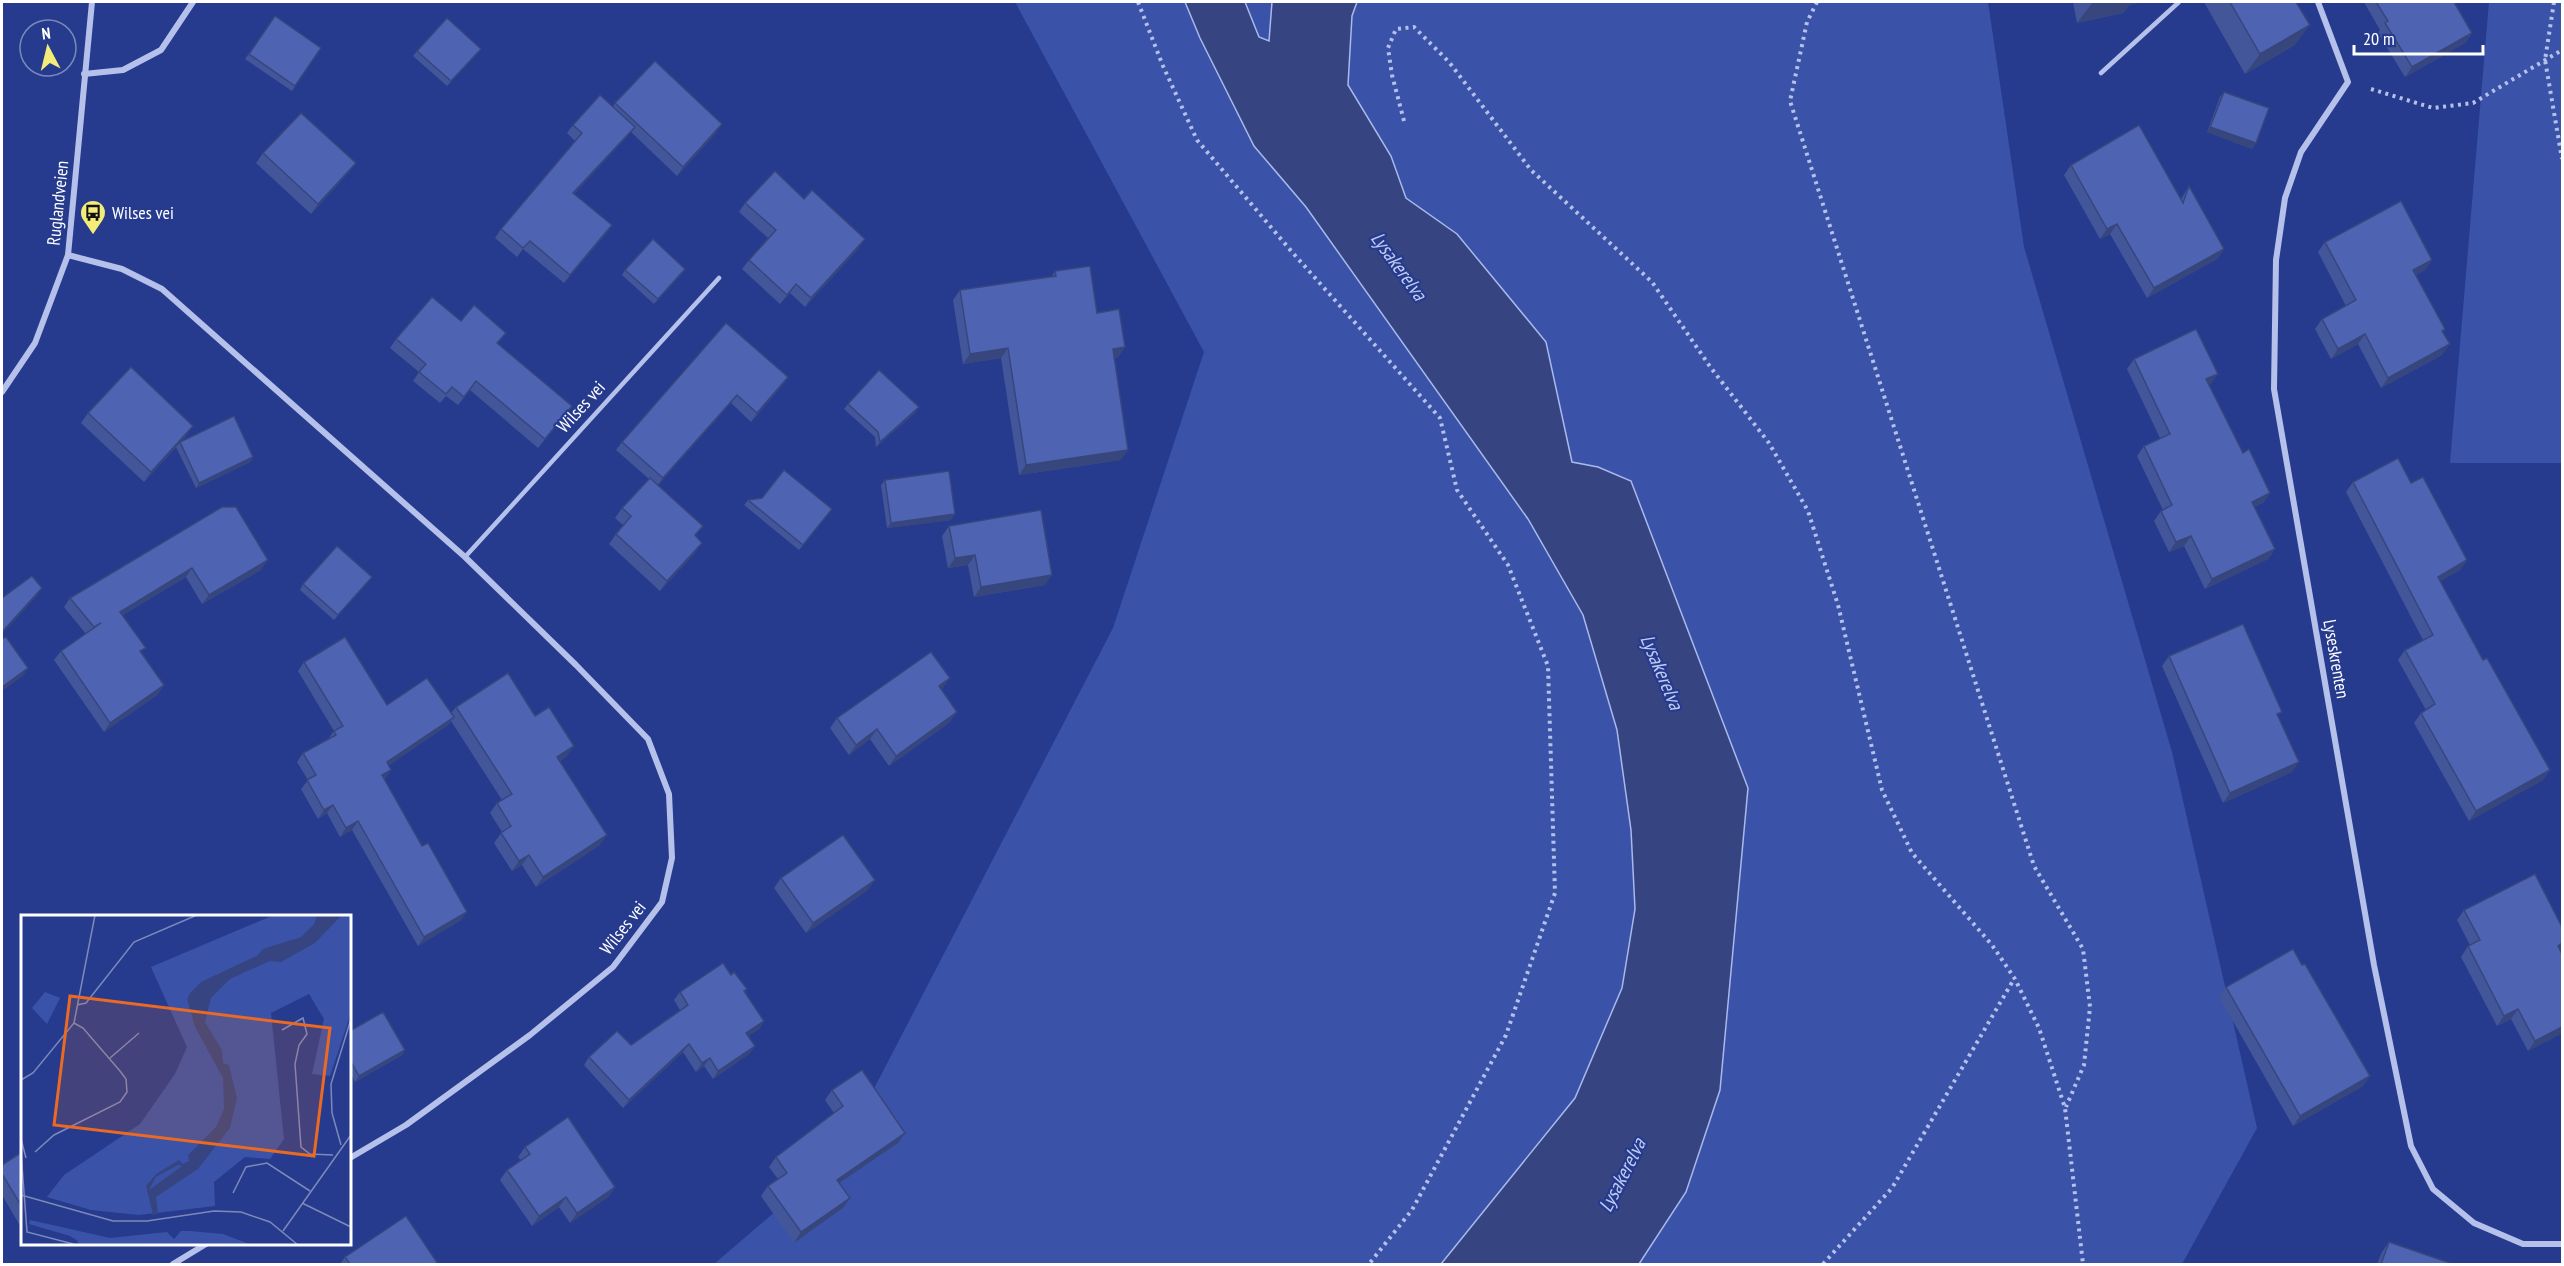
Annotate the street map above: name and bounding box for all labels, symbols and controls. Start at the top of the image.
north arrow [18,18,78,78]
scale bar [2354,18,2483,56]
text: N [41,23,52,44]
text: 20 m [2363,27,2395,50]
street label: Ruglandveien [42,159,73,246]
bus stop icon: Wilses vei [78,198,108,236]
place label: Wilses vei [112,201,174,224]
water label: Lysakerelva [1365,226,1433,306]
street label: Wilses vei [551,376,610,437]
street label: Lyseskrenten [2318,618,2355,700]
water label: Lysakerelva [1635,631,1690,714]
street label: Wilses vei [595,896,651,959]
inset map [21,915,351,1245]
water label: Lysakerelva [1592,1133,1652,1216]

